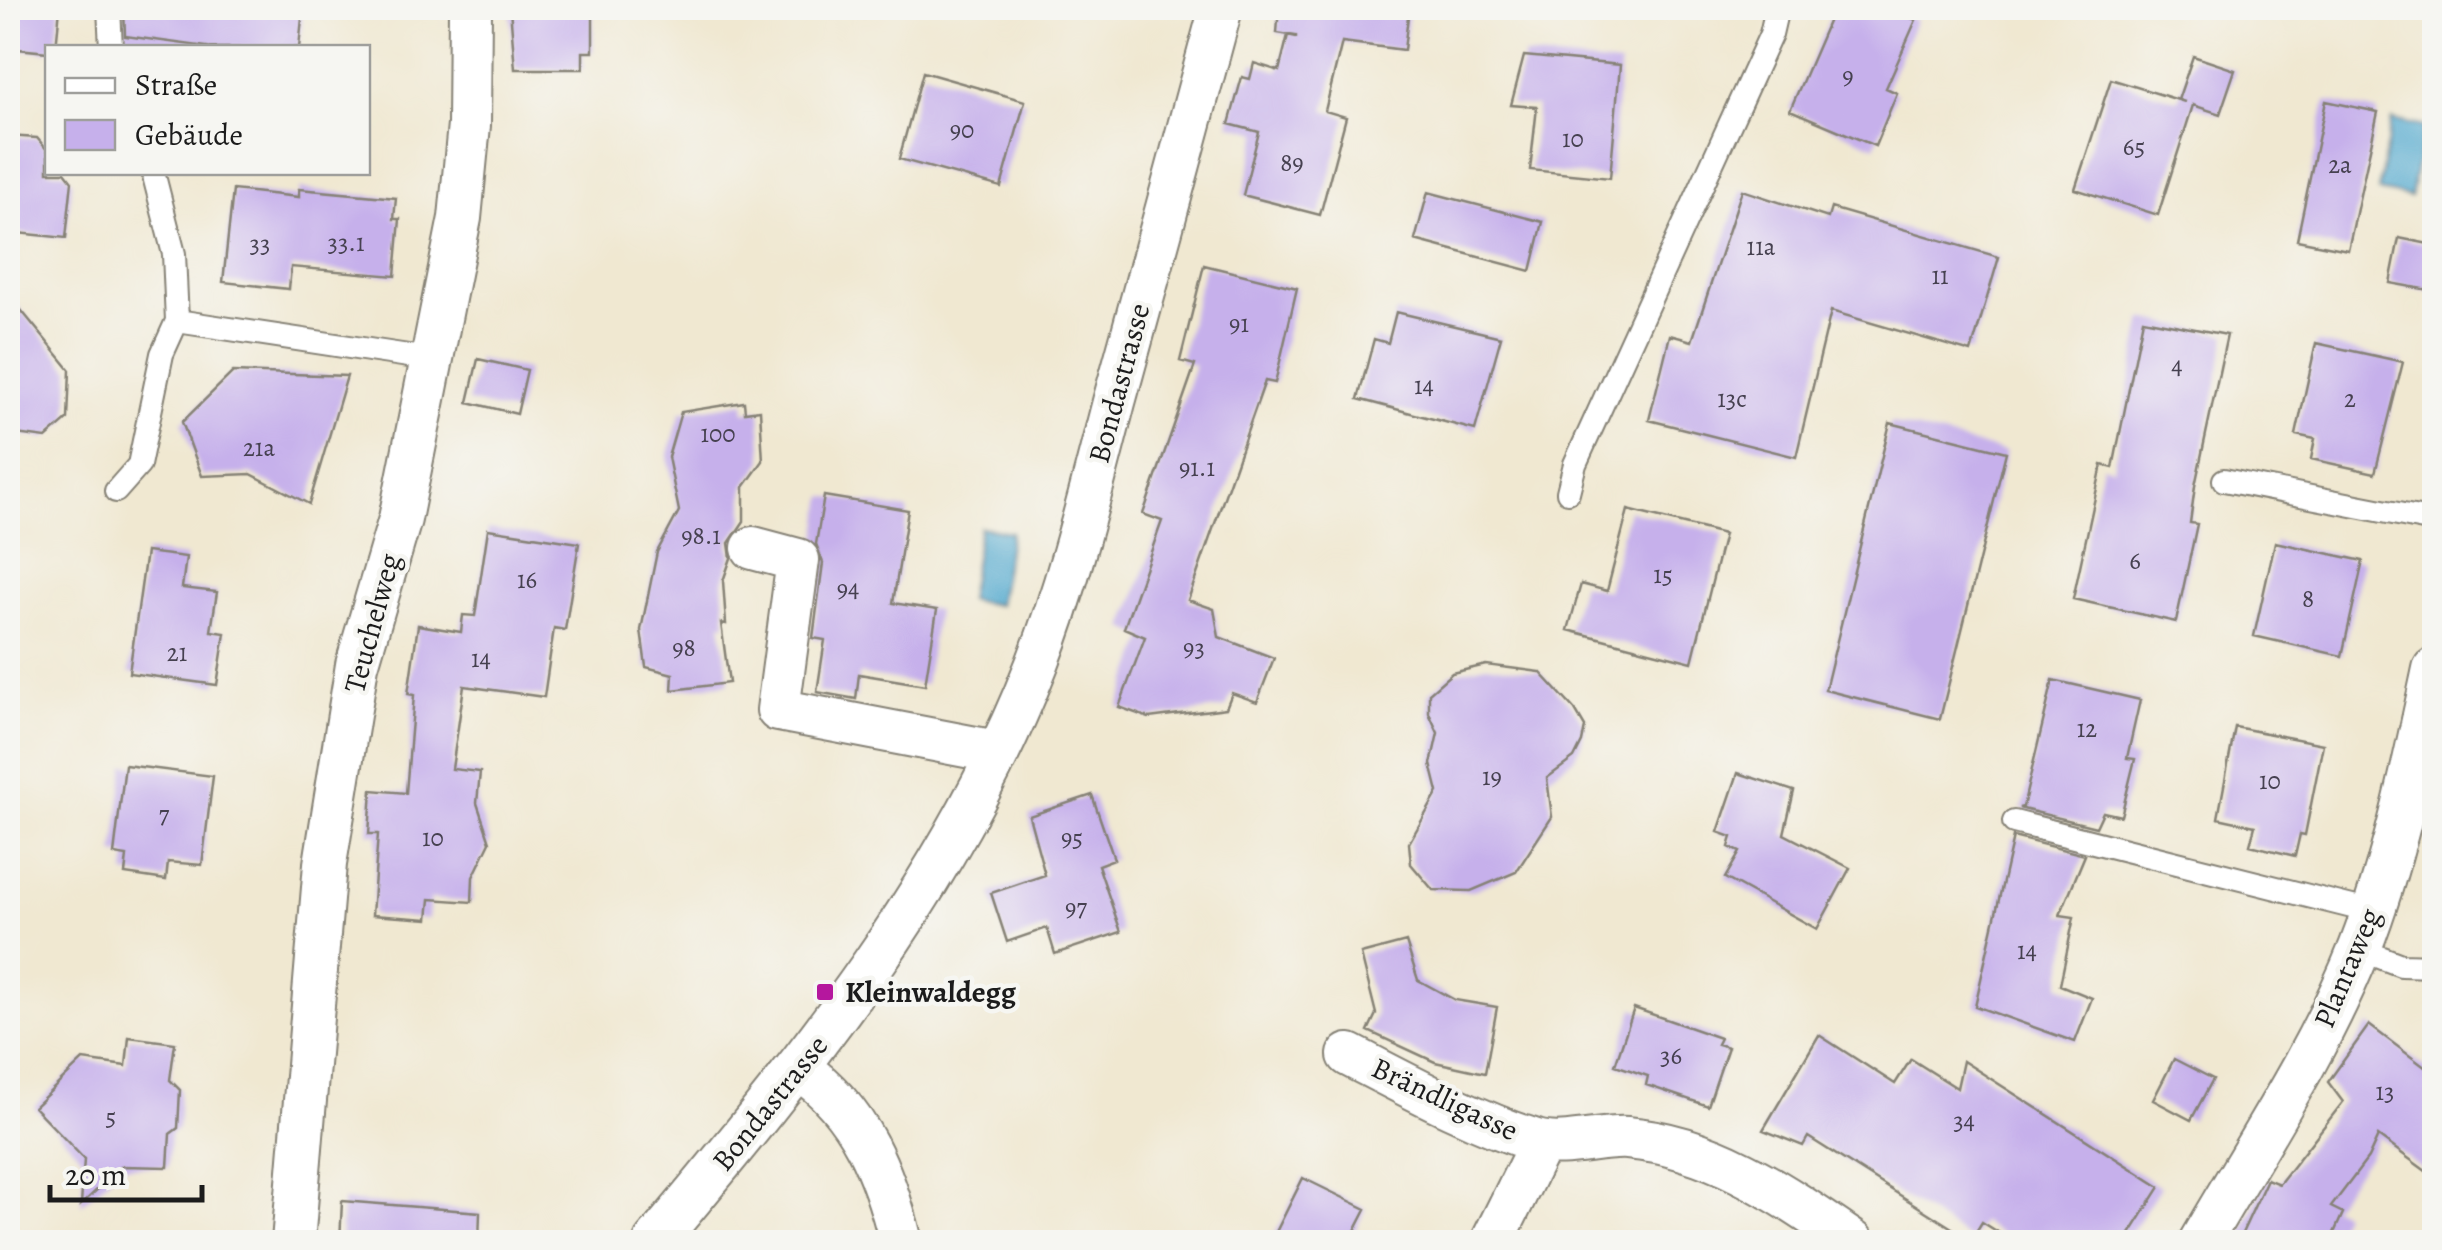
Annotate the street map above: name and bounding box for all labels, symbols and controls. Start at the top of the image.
legend [45,45,370,175]
house number: 9 [1842,59,1854,93]
text: Straße [135,65,217,105]
house number: 90 [950,113,974,147]
text: Gebäude [135,115,243,155]
house number: 10 [1562,122,1584,156]
house number: 65 [2123,130,2145,164]
house number: 89 [1280,146,1304,180]
house number: 2a [2328,148,2352,182]
house number: 33.1 [328,226,364,260]
house number: 33 [250,227,270,261]
house number: 11a [1747,230,1776,264]
house number: 11 [1931,259,1949,293]
street label: Bondastrasse [1078,299,1160,467]
house number: 91 [1229,307,1249,341]
house number: 4 [2171,349,2183,383]
house number: 14 [1414,369,1434,403]
house number: 13c [1717,382,1747,416]
house number: 2 [2344,382,2356,416]
house number: 100 [700,417,736,451]
house number: 21a [243,431,275,465]
house number: 91.1 [1179,451,1215,485]
house number: 98.1 [681,519,721,553]
house number: 6 [2129,544,2141,578]
street label: Teuchelweg [334,549,410,697]
house number: 15 [1653,558,1673,592]
house number: 16 [517,563,537,597]
house number: 94 [837,572,859,606]
house number: 8 [2302,582,2314,616]
house number: 98 [672,631,696,665]
house number: 93 [1183,631,1205,665]
house number: 21 [167,636,187,670]
house number: 14 [471,642,491,676]
house number: 12 [2077,712,2097,746]
house number: 19 [1482,760,1502,794]
house number: 10 [2259,764,2281,798]
house number: 7 [159,798,170,832]
house number: 10 [422,821,444,855]
house number: 95 [1061,821,1083,855]
house number: 97 [1065,891,1087,925]
street label: Plantaweg [2304,902,2390,1034]
house number: 14 [2017,934,2037,968]
place label: Kleinwaldegg [845,972,1017,1012]
marker: Kleinwaldegg [814,981,836,1003]
street label: Bondastrasse [703,1027,837,1179]
house number: 36 [1660,1039,1682,1073]
street label: Brändligasse [1365,1048,1525,1150]
house number: 13 [2376,1075,2394,1109]
house number: 5 [106,1100,116,1134]
house number: 34 [1953,1104,1975,1138]
scale bar [50,1140,202,1202]
text: 20 m [65,1155,126,1195]

